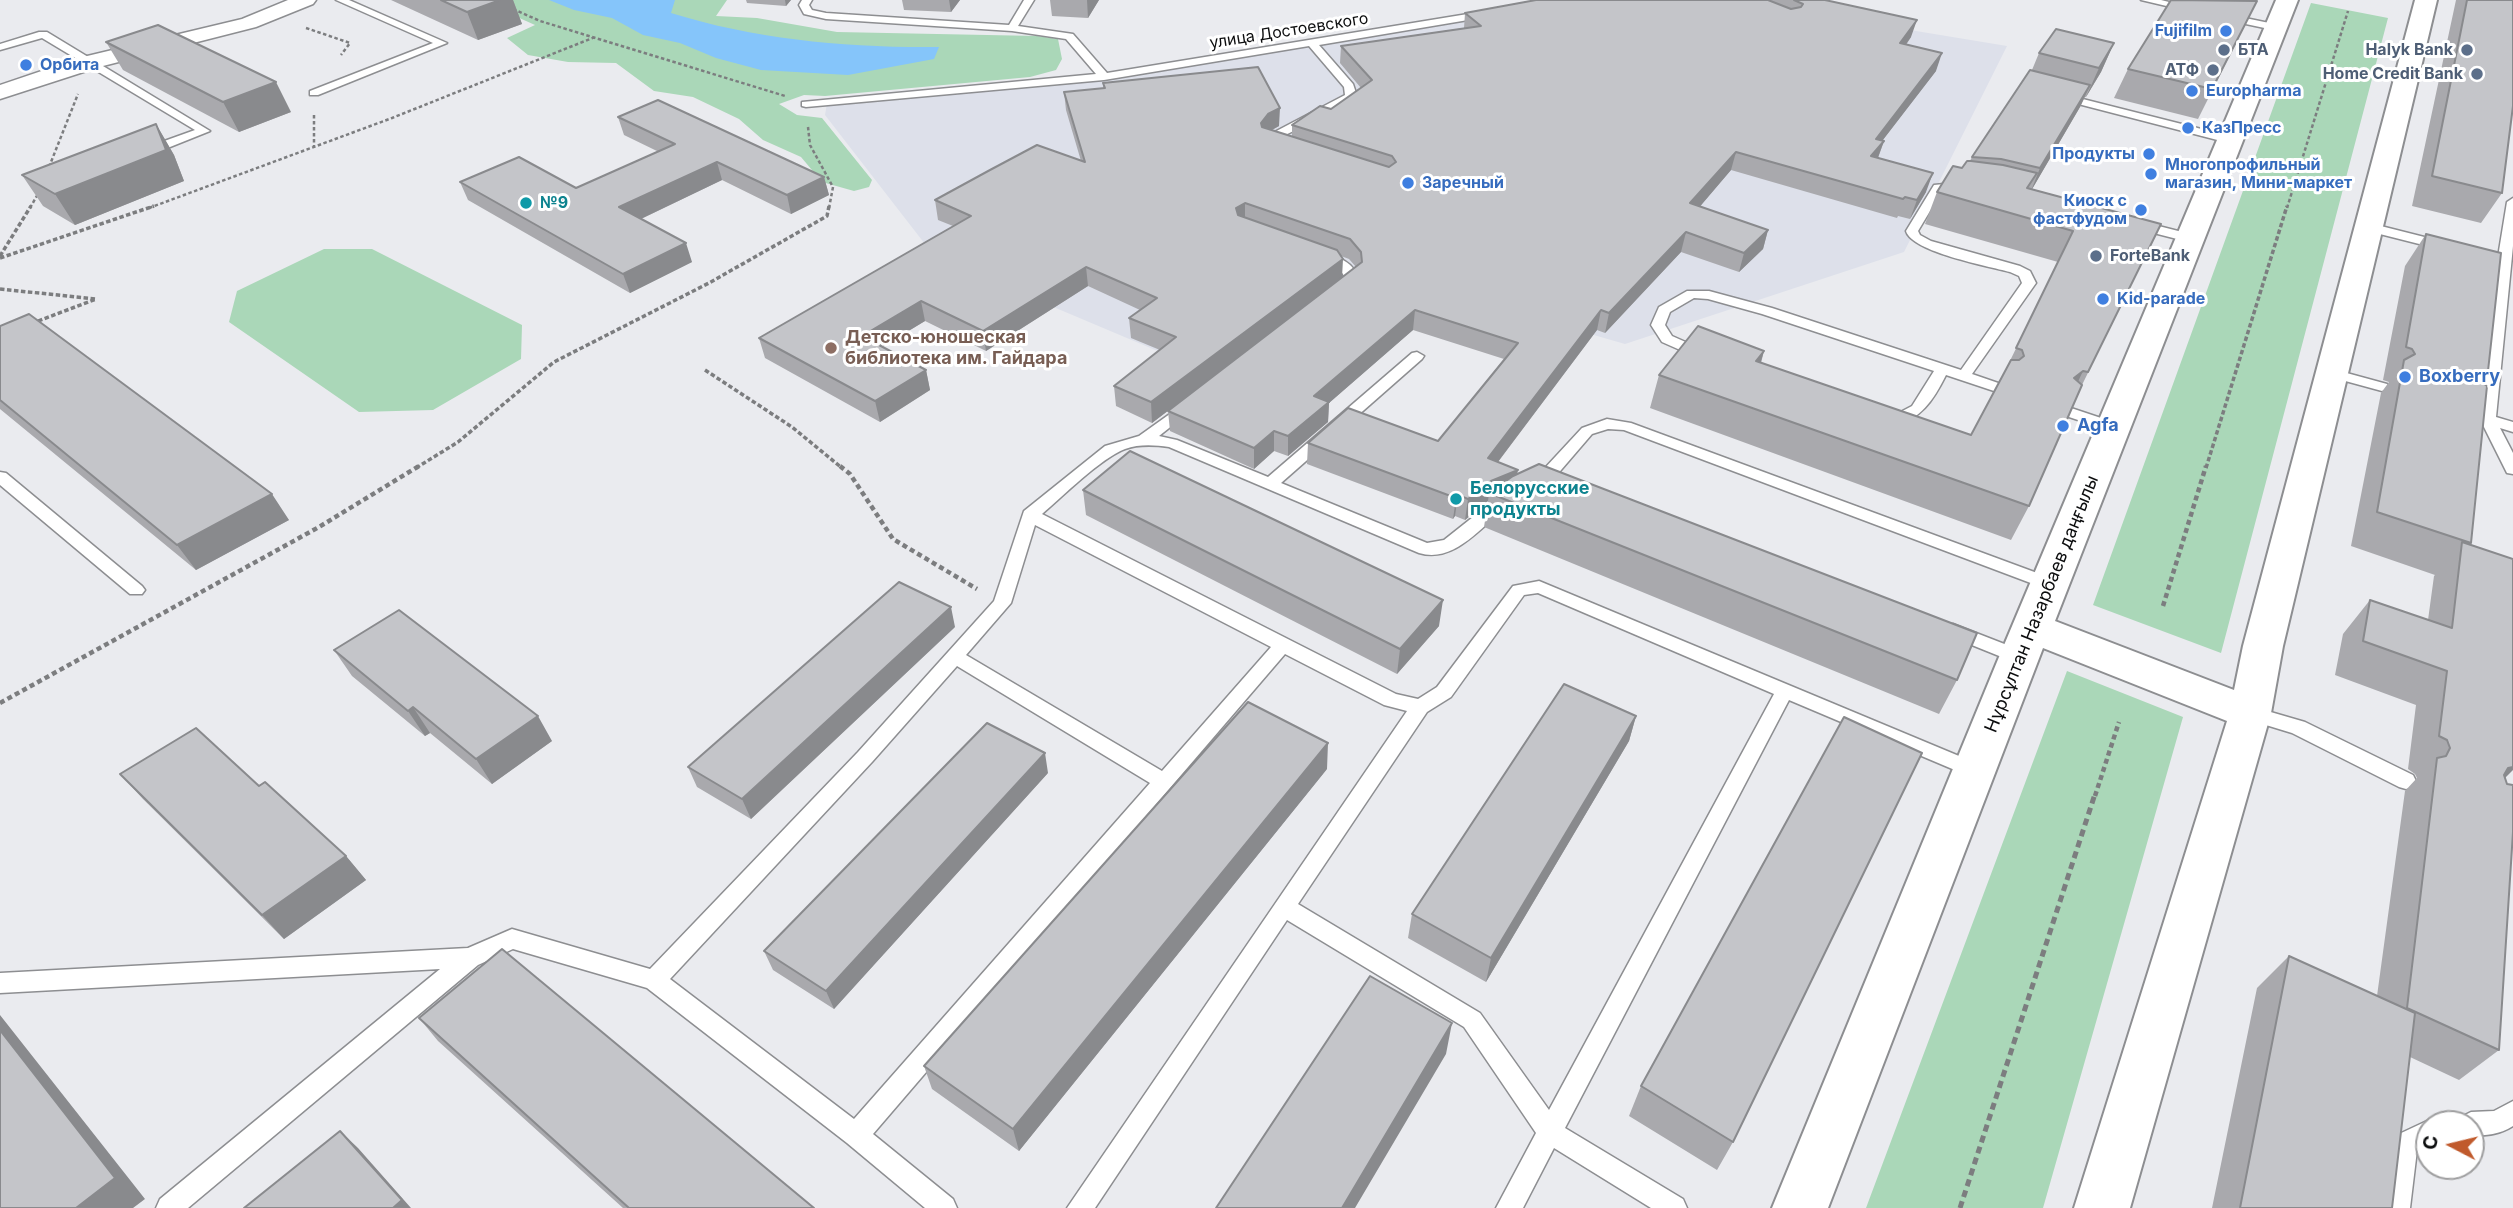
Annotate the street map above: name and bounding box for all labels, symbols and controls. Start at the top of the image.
street label: улица Достоевского [1208,9,1370,53]
place label: Fujifilm [2155,21,2212,41]
marker: Fujifilm [2218,23,2234,39]
place label: БТА [2238,40,2269,60]
place label: Halyk Bank [2365,40,2453,60]
marker: БТА [2216,42,2232,58]
marker: Halyk Bank [2459,42,2475,58]
place label: Орбита [40,55,99,75]
marker: Орбита [18,57,34,73]
place label: АТФ [2165,60,2199,80]
marker: АТФ [2205,62,2221,78]
place label: Home Credit Bank [2323,64,2463,84]
marker: Home Credit Bank [2469,66,2485,82]
place label: Europharma [2206,81,2301,101]
marker: Europharma [2184,83,2200,99]
place label: КазПресс [2202,118,2281,138]
marker: КазПресс [2180,120,2196,136]
place label: Продукты [2052,144,2135,164]
marker: Продукты [2141,146,2157,162]
place label: Многопрофильный магазин, Мини-маркет [2165,155,2352,193]
marker: Многопрофильный магазин, Мини-маркет [2143,166,2159,182]
place label: Заречный [1422,173,1504,193]
marker: Заречный [1400,175,1416,191]
place label: Киоск с фастфудом [2033,191,2127,229]
place label: №9 [540,193,568,213]
marker: №9 [518,195,534,211]
marker: Киоск с фастфудом [2133,202,2149,218]
place label: ForteBank [2110,246,2190,266]
marker: ForteBank [2088,248,2104,264]
place label: Kid-parade [2117,289,2205,309]
marker: Kid-parade [2095,291,2111,307]
place label: Детско-юношеская библиотека им. Гайдара [845,327,1067,370]
marker: Детско-юношеская библиотека им. Гайдара [823,340,839,356]
place label: Boxberry [2419,366,2500,388]
marker: Boxberry [2397,369,2413,385]
place label: Agfa [2077,415,2119,437]
marker: Agfa [2055,418,2071,434]
street label: Нұрсұлтан Назарбаев даңғылы [1980,472,2104,736]
place label: Белорусские продукты [1470,478,1589,520]
marker: Белорусские продукты [1448,491,1464,507]
north arrow [2415,1110,2485,1180]
text: С [2418,1134,2443,1151]

